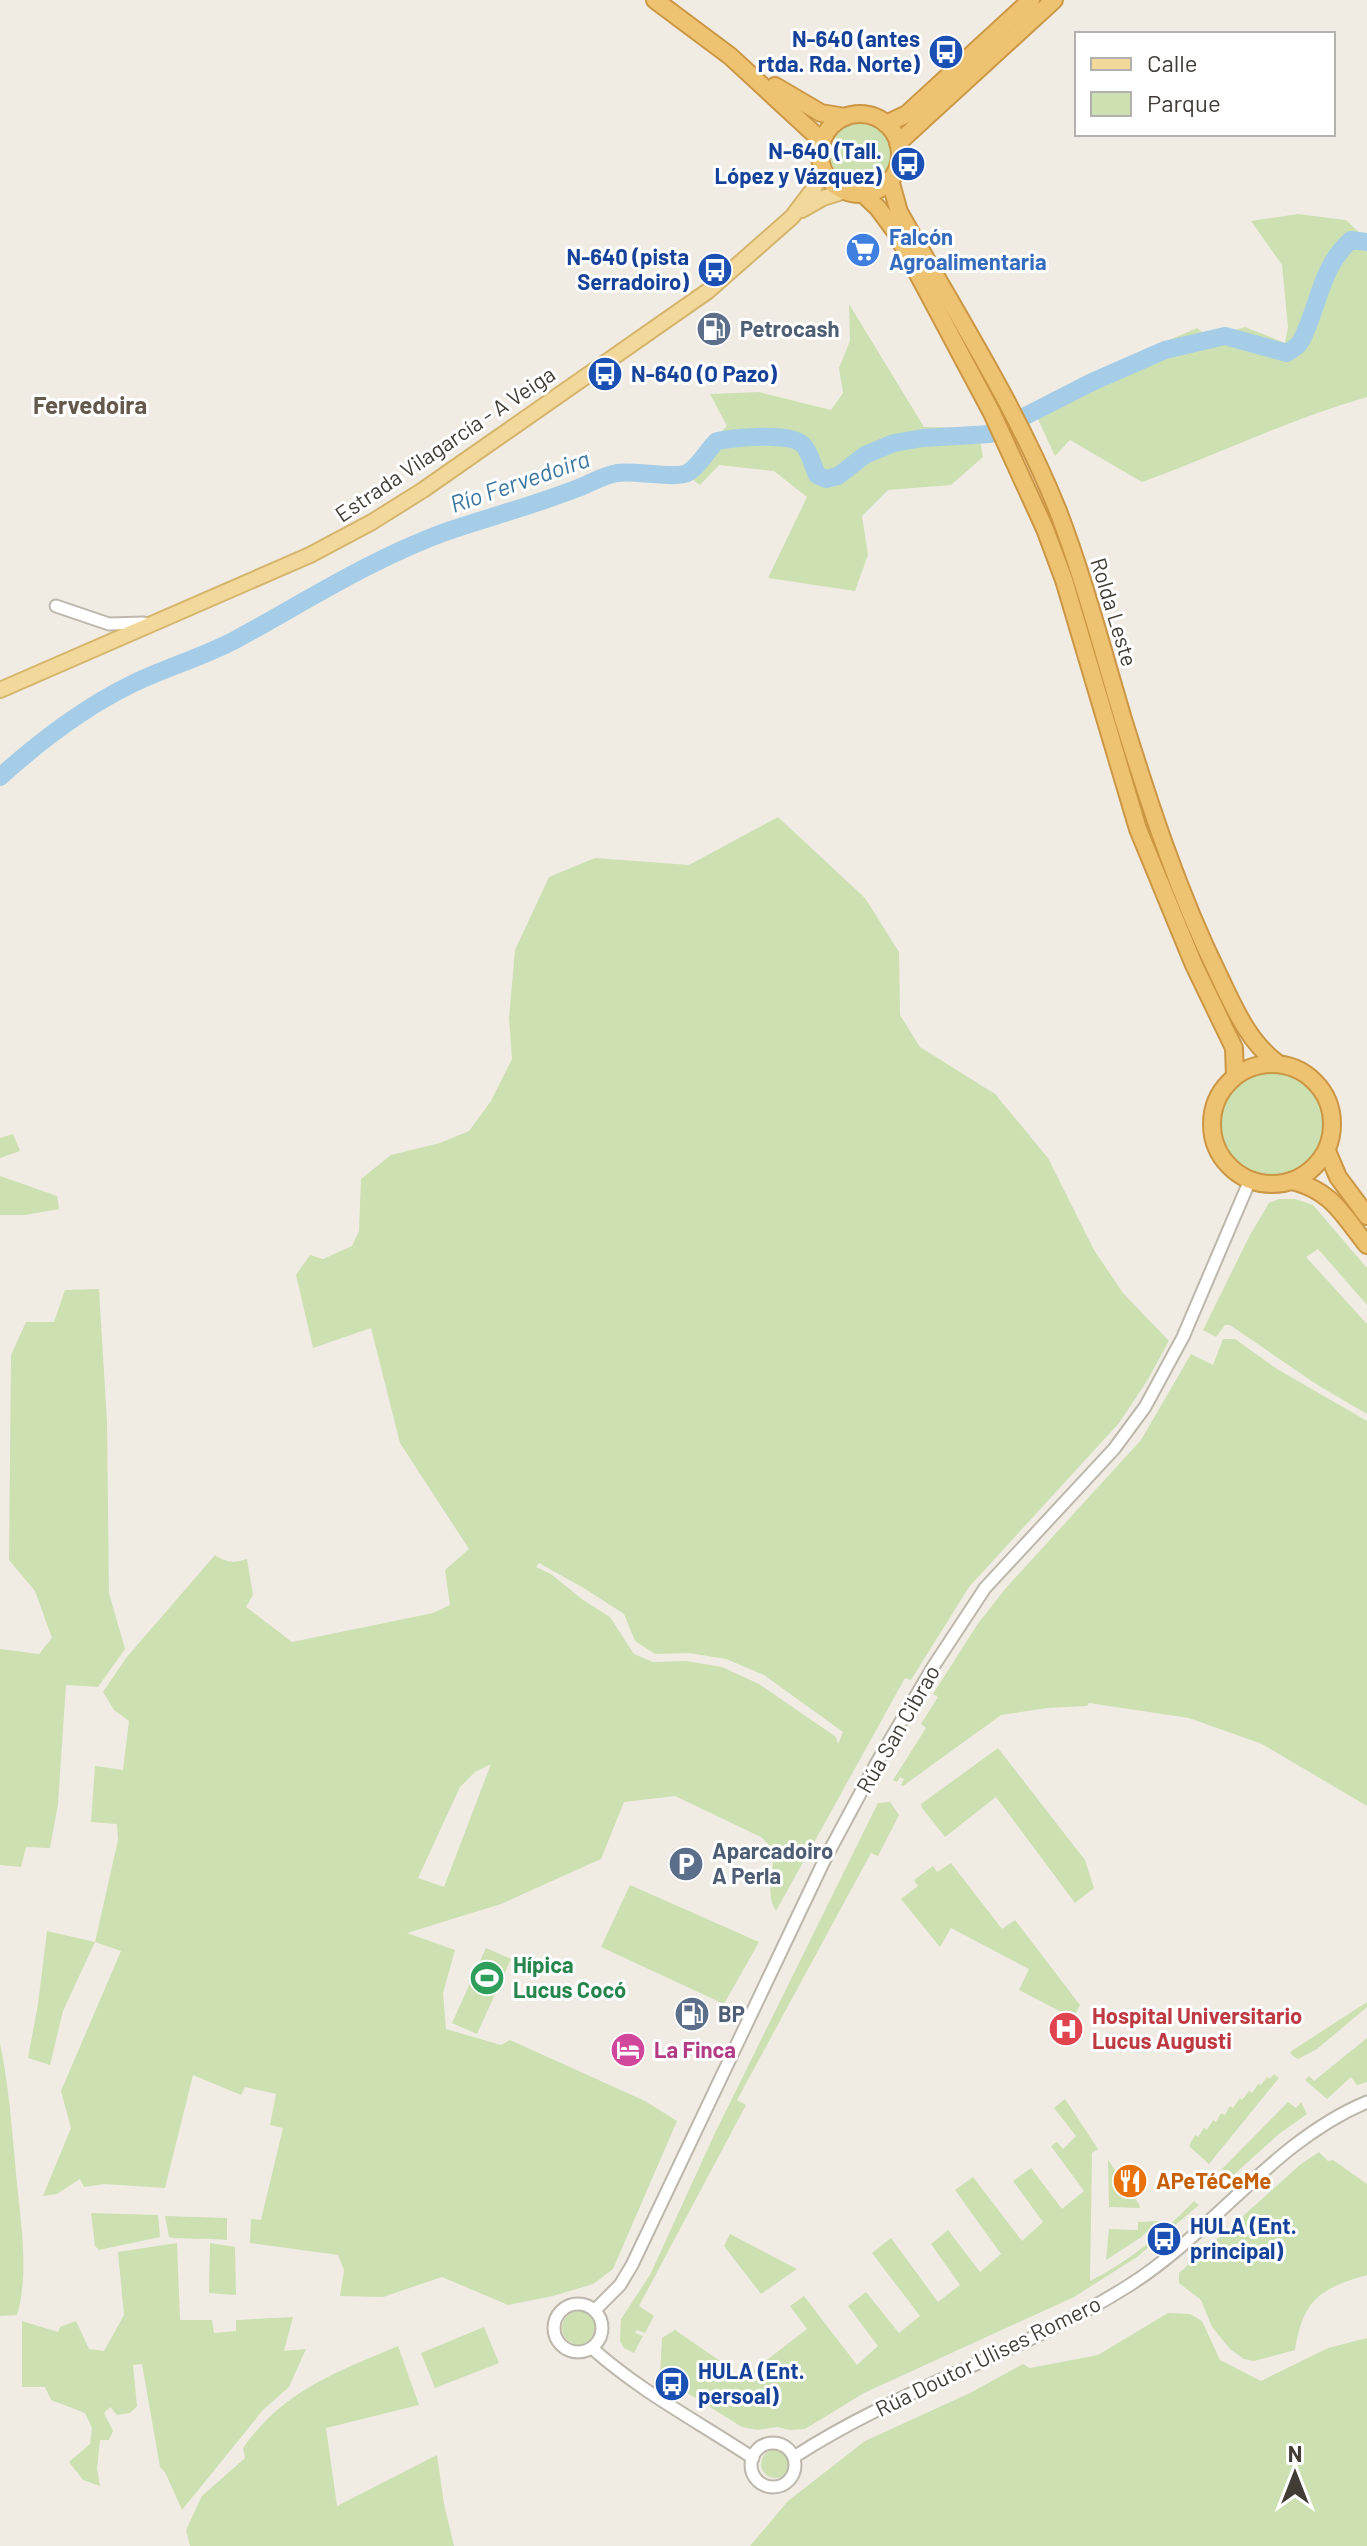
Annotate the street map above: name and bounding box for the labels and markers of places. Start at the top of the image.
place label: N-640 (antes rtda. Rda. Norte) [758,25,920,76]
bus stop icon: N-640 (antes rtda. Rda. Norte) [927,33,965,71]
place label: N-640 (Tall. López y Vázquez) [715,137,882,188]
bus stop icon: N-640 (Tall. López y Vázquez) [889,145,927,183]
place label: Falcón Agroalimentaria [889,223,1047,274]
supermarket icon: Falcón Agroalimentaria [844,231,882,269]
place label: N-640 (pista Serradoiro) [567,243,689,294]
bus stop icon: N-640 (pista Serradoiro) [696,251,734,289]
fuel station icon: Petrocash [695,310,733,348]
place label: Petrocash [740,315,840,341]
bus stop icon: N-640 (O Pazo) [586,355,624,393]
place label: N-640 (O Pazo) [631,360,777,386]
place label: Aparcadoiro A Perla [712,1837,833,1888]
parking icon: Aparcadoiro A Perla [667,1845,705,1883]
place label: Hípica Lucus Cocó [513,1951,626,2002]
sports icon: Hípica Lucus Cocó [468,1959,506,1997]
fuel station icon: BP [673,1995,711,2033]
place label: BP [718,2000,745,2026]
place label: Hospital Universitario Lucus Augusti [1092,2002,1302,2053]
hospital icon: Hospital Universitario Lucus Augusti [1047,2010,1085,2048]
hotel icon: La Finca [609,2031,647,2069]
place label: La Finca [654,2036,736,2062]
restaurant icon: APeTéCeMe [1111,2162,1149,2200]
place label: APeTéCeMe [1156,2167,1271,2193]
place label: HULA (Ent. principal) [1190,2212,1297,2263]
bus stop icon: HULA (Ent. principal) [1145,2220,1183,2258]
place label: HULA (Ent. persoal) [698,2357,805,2408]
bus stop icon: HULA (Ent. persoal) [653,2365,691,2403]

